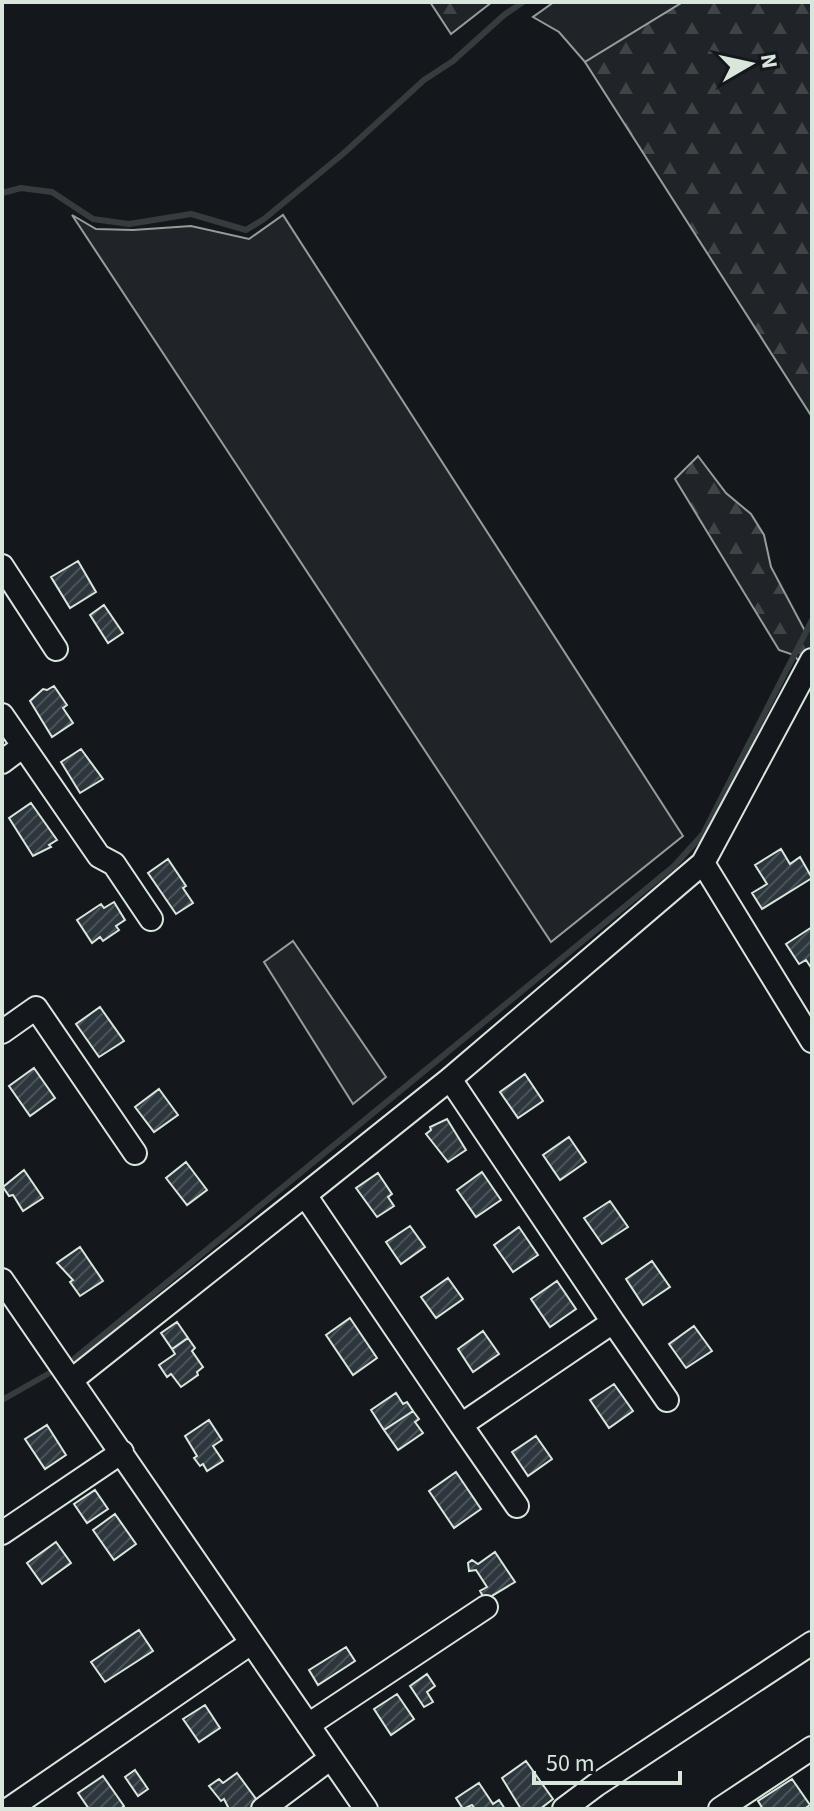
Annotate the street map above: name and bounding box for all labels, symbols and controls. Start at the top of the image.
north arrow [710,24,790,104]
text: N [752,51,786,71]
scale bar [534,1735,680,1785]
text: 50 m [546,1746,595,1781]

